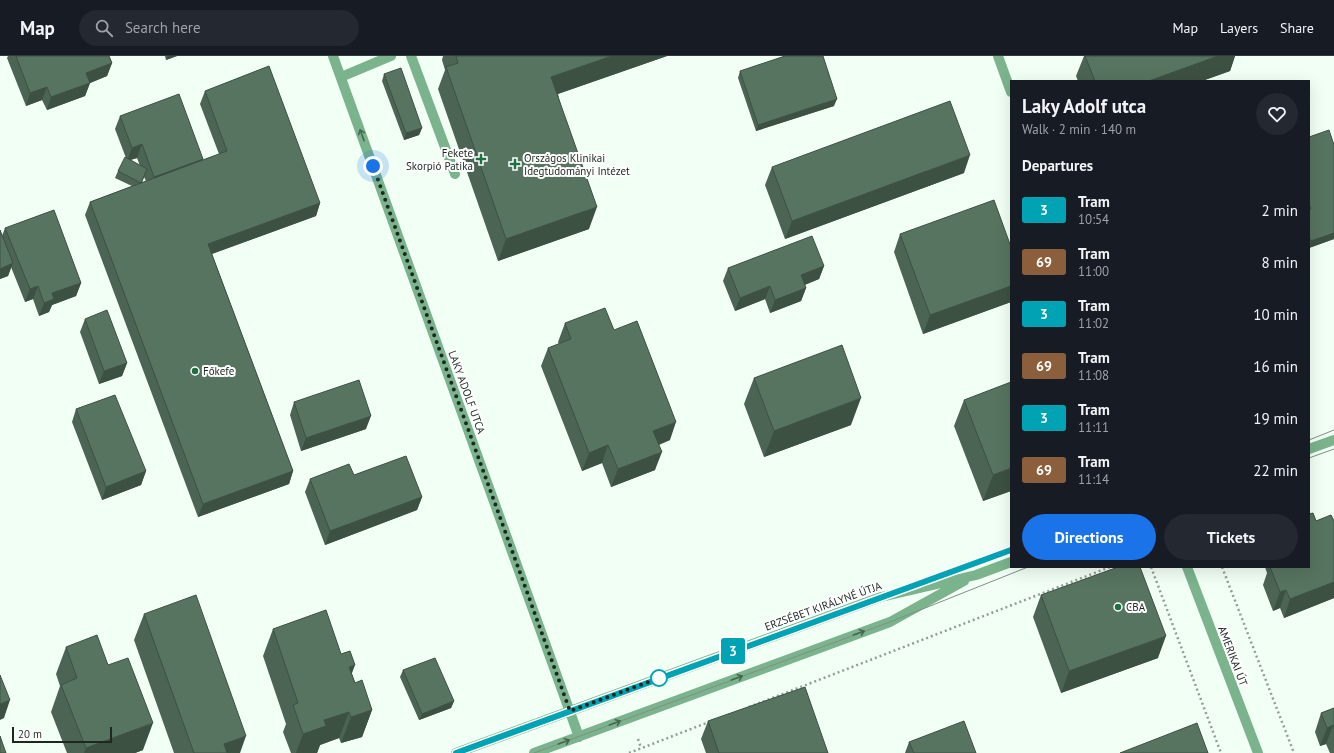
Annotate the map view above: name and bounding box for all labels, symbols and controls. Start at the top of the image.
search box [79,10,359,46]
text: Map [20,16,55,40]
icon: search [93,17,115,39]
text: Search here [125,18,201,37]
text: Map [1172,19,1198,37]
text: Layers [1220,19,1258,37]
text: Share [1280,19,1314,37]
button: heart [1256,93,1298,135]
text: Laky Adolf utca [1022,94,1146,118]
text: Walk · 2 min · 140 m [1022,121,1136,138]
one-way arrow [357,129,365,141]
place label: Fekete Skorpió Patika [406,146,473,173]
place label: Országos Klinikai Idegtudományi Intézet [524,151,630,178]
marker: Fekete Skorpió Patika [476,154,486,164]
your location [363,156,383,176]
text: Departures [1022,156,1093,175]
marker: Országos Klinikai Idegtudományi Intézet [509,158,521,170]
text: Tram [1078,192,1110,211]
text: 3 [1040,201,1048,219]
text: 2 min [1261,201,1298,220]
text: 10:54 [1078,211,1109,228]
text: Tram [1078,244,1110,263]
text: 69 [1036,253,1052,271]
text: 8 min [1261,253,1298,272]
text: 11:00 [1078,263,1109,280]
text: Tram [1078,296,1110,315]
text: 3 [1040,305,1048,323]
text: 10 min [1253,305,1298,324]
text: 11:02 [1078,315,1109,332]
street label: LAKY ADOLF UTCA [445,348,489,436]
text: Tram [1078,348,1110,367]
text: 69 [1036,357,1052,375]
text: 16 min [1253,357,1298,376]
place label: Főkefe [203,364,235,378]
marker: Főkefe [190,366,200,376]
text: 11:08 [1078,367,1109,384]
text: Tram [1078,400,1110,419]
text: 3 [1040,409,1048,427]
text: 19 min [1253,409,1298,428]
text: 11:11 [1078,419,1109,436]
text: Tram [1078,452,1110,471]
text: 69 [1036,461,1052,479]
text: 22 min [1253,461,1298,480]
text: 11:14 [1078,471,1109,488]
button: Directions [1022,514,1156,560]
button: Tickets [1164,514,1298,560]
street label: ERZSÉBET KIRÁLYNÉ ÚTJA [763,578,884,634]
place label: CBA [1126,600,1146,614]
marker: CBA [1113,602,1123,612]
street label: AMERIKAI ÚT [1215,624,1251,688]
one-way arrow [853,629,865,637]
line badge: 3 [720,638,746,664]
text: 3 [729,642,737,660]
unlabelled marker [650,669,668,687]
one-way arrow [731,674,743,682]
one-way arrow [609,719,621,727]
scale bar [12,725,112,744]
text: 20 m [18,727,42,741]
one-way arrow [557,738,569,746]

